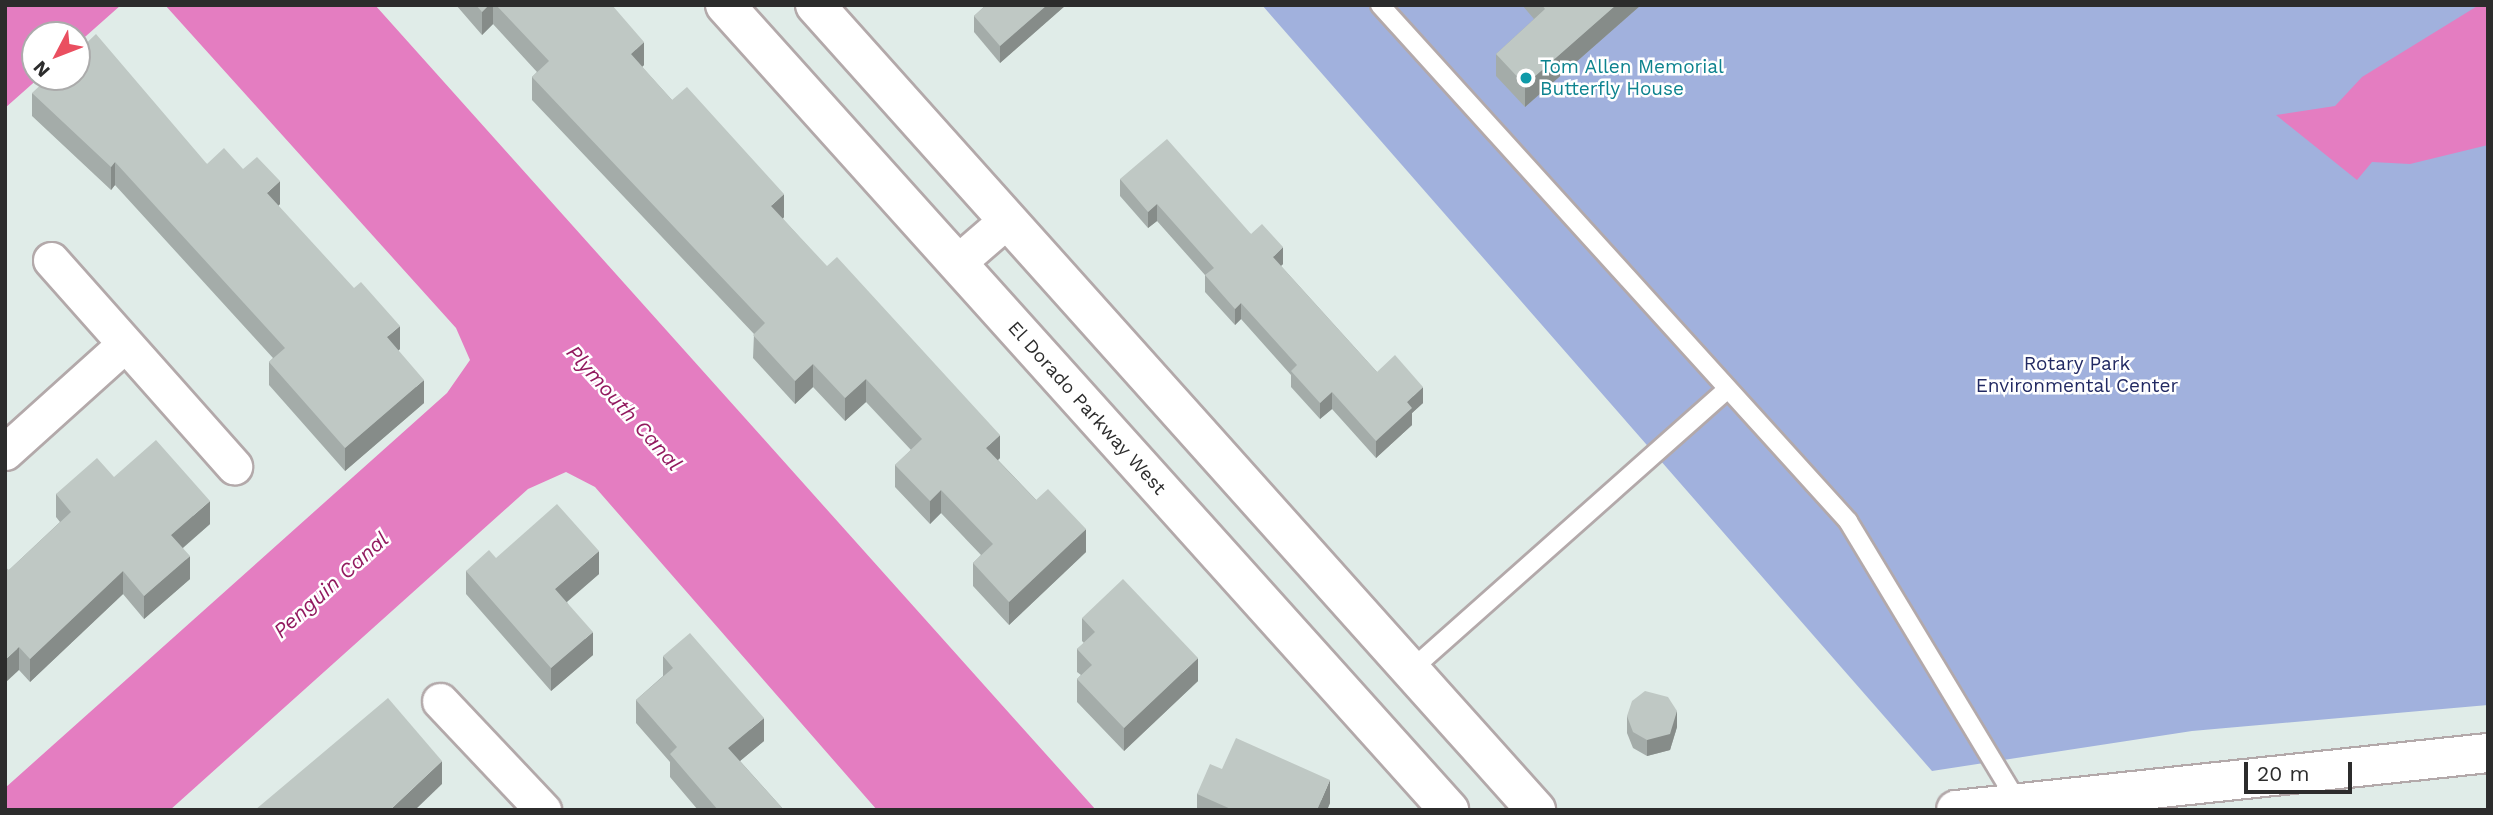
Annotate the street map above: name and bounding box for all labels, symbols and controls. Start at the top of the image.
north arrow [21,21,91,91]
text: N [28,56,55,82]
place label: Tom Allen Memorial Butterfly House [1540,56,1725,100]
marker: Tom Allen Memorial Butterfly House [1518,70,1534,86]
street label: El Dorado Parkway West [1003,316,1171,500]
water label: Plymouth Canal [561,340,687,476]
park label: Rotary Park Environmental Center [1975,353,2179,397]
water label: Penguin Canal [268,527,394,643]
scale bar [2248,748,2356,792]
text: 20 m [2257,761,2309,786]

